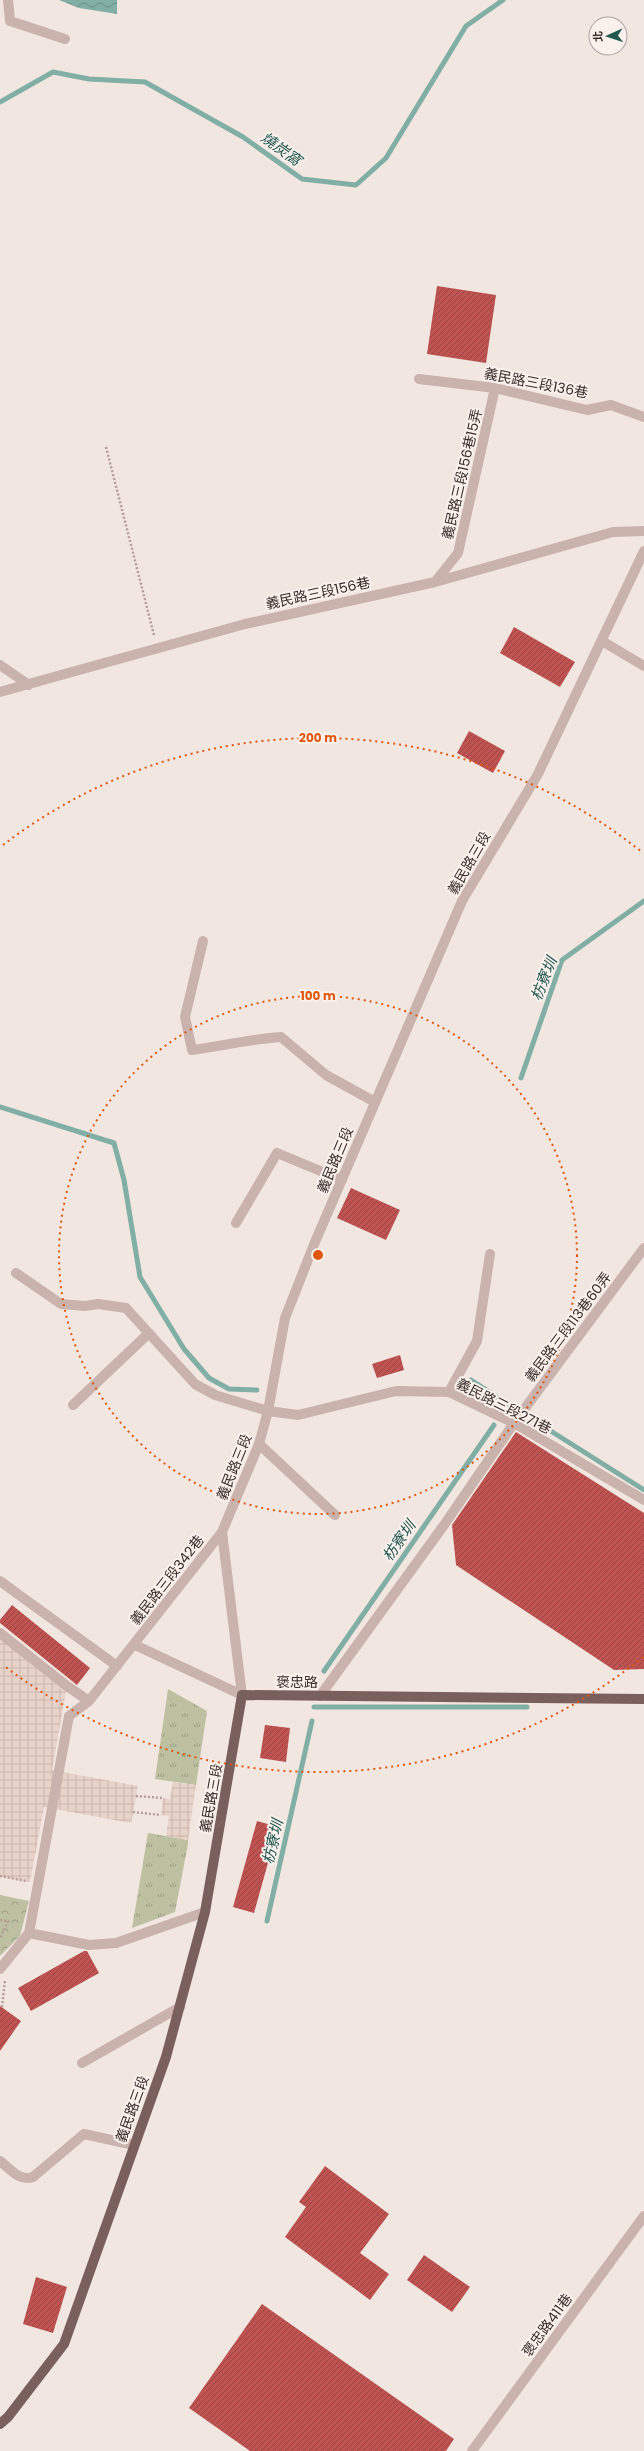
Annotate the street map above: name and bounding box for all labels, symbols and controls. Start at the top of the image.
north arrow [588,16,628,56]
text: 北 [590,31,606,42]
water label: 燒炭窩 [257,127,307,171]
street label: 義民路三段136巷 [482,363,590,403]
street label: 義民路三段156巷15弄 [437,407,487,541]
street label: 義民路三段156巷 [264,572,372,614]
text: 200 m [299,729,337,746]
street label: 義民路三段 [443,828,495,898]
water label: 枋寮圳 [525,952,562,1004]
text: 100 m [300,987,336,1004]
street label: 義民路三段 [312,1124,358,1196]
centre of rings [311,1248,325,1262]
street label: 義民路三段113巷60弄 [520,1268,616,1386]
street label: 義民路三段271巷 [453,1373,555,1439]
street label: 義民路三段 [212,1431,256,1503]
water label: 枋寮圳 [377,1515,421,1565]
street label: 義民路三段342巷 [126,1531,208,1629]
street label: 褒忠路 [276,1672,318,1692]
street label: 義民路三段 [195,1762,227,1834]
water label: 枋寮圳 [257,1816,288,1866]
street label: 義民路三段 [111,2073,153,2145]
street label: 褒忠路411巷 [517,2289,577,2361]

